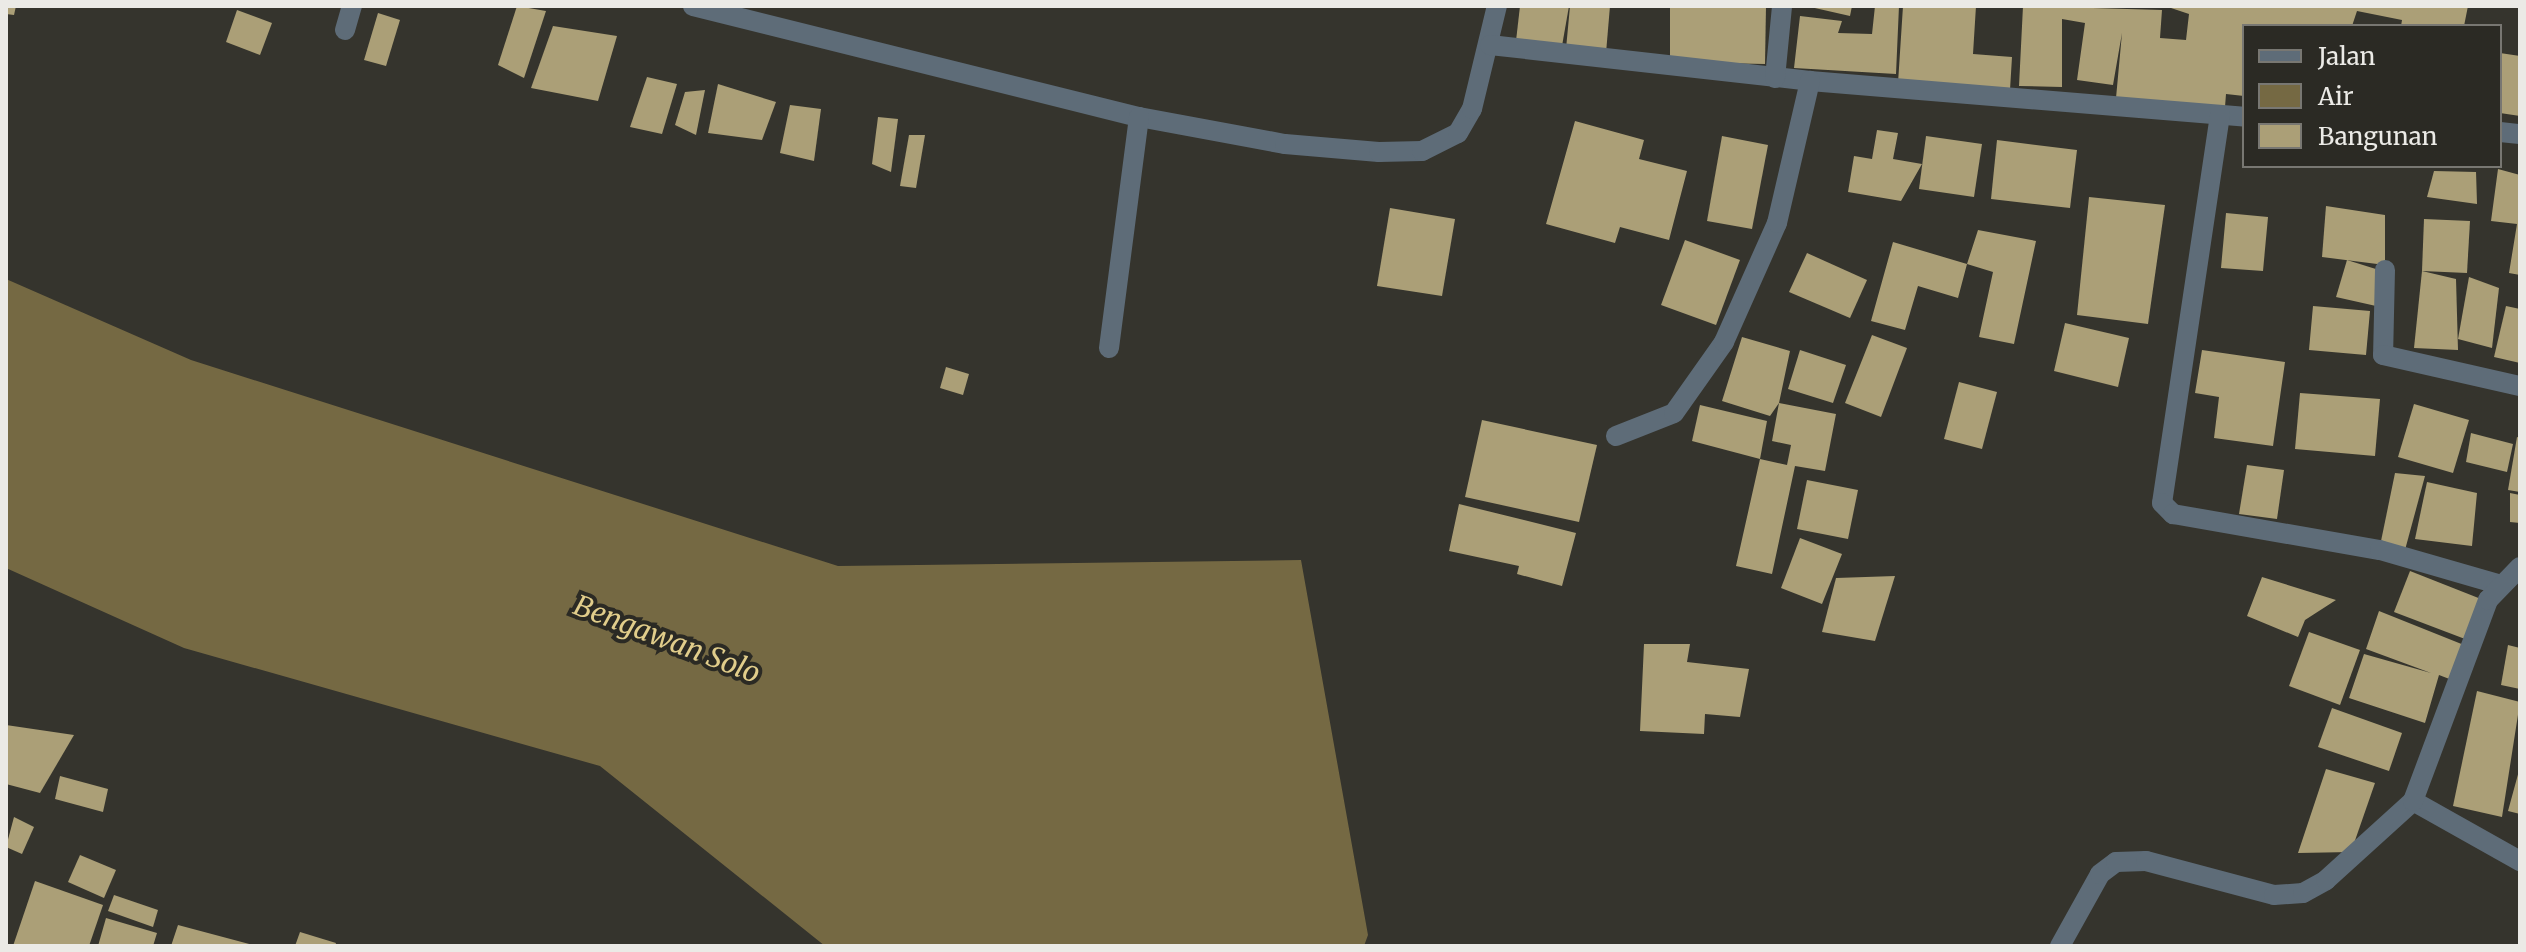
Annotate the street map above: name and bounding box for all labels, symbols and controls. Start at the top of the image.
legend [2242,24,2502,168]
text: Jalan [2318,41,2375,72]
text: Air [2318,81,2354,112]
text: Bangunan [2318,121,2438,152]
water label: Bengawan Solo [569,588,765,690]

